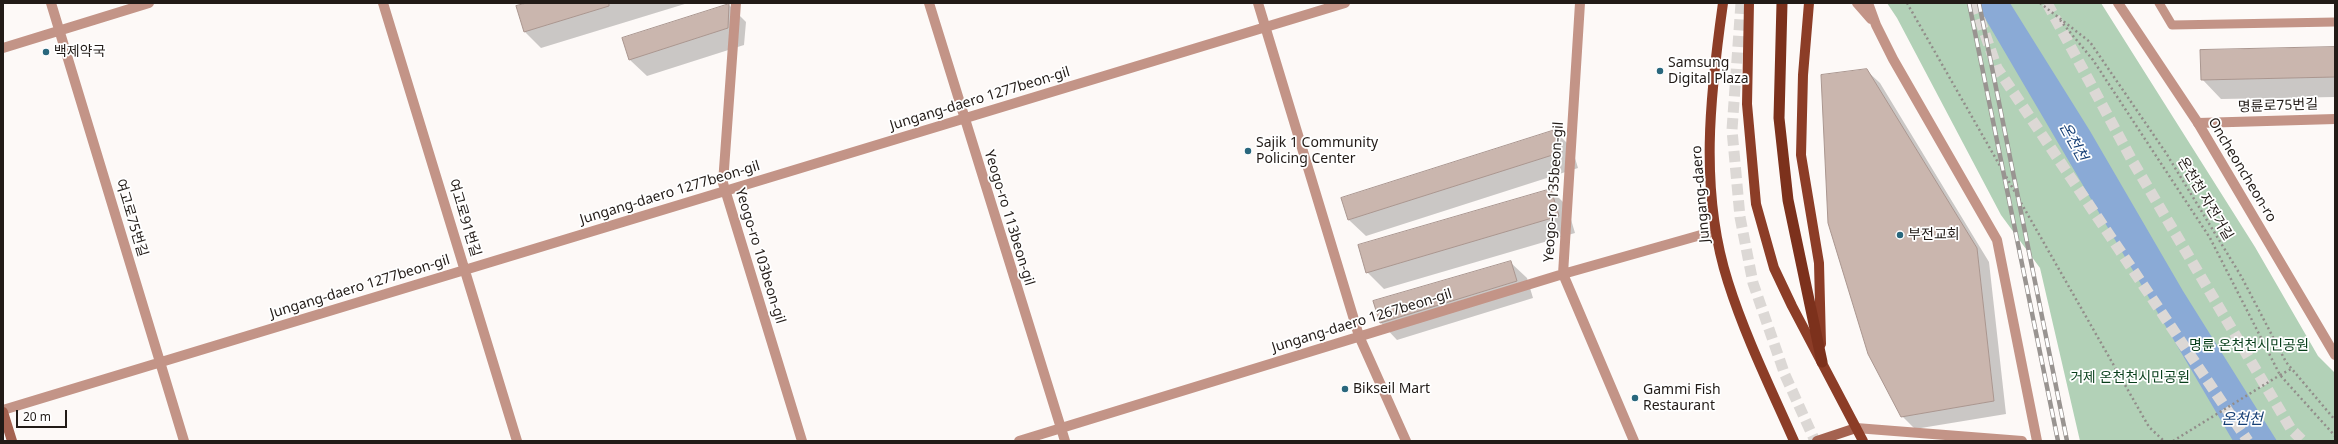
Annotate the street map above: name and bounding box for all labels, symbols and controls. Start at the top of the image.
place label: 백제약국 [54,44,106,60]
marker: 백제약국 [41,47,51,57]
place label: Samsung Digital Plaza [1668,55,1749,88]
street label: Jungang-daero 1277beon-gil [888,64,1072,134]
marker: Samsung Digital Plaza [1655,66,1665,76]
street label: 명륜로75번길 [2238,96,2318,116]
street label: Oncheoncheon-ro [2204,115,2280,225]
water label: 온천천 [2055,120,2091,164]
street label: Yeogo-ro 135beon-gil [1541,121,1567,263]
place label: Sajik 1 Community Policing Center [1256,135,1378,168]
street label: Jungang-daero [1688,145,1714,243]
marker: Sajik 1 Community Policing Center [1243,146,1253,156]
street label: Yeogo-ro 113beon-gil [980,148,1038,288]
street label: 온천천 자전거길 [2174,154,2236,244]
street label: Jungang-daero 1277beon-gil [578,158,762,228]
street label: 여고로75번길 [111,177,151,259]
street label: 여고로91번길 [444,177,484,259]
street label: Yeogo-ro 103beon-gil [731,186,789,326]
place label: 부전교회 [1908,227,1960,243]
marker: 부전교회 [1895,230,1905,240]
street label: Jungang-daero 1277beon-gil [268,252,452,322]
street label: Jungang-daero 1267beon-gil [1270,286,1454,356]
park label: 명륜 온천천시민공원 [2189,338,2309,354]
park label: 거제 온천천시민공원 [2070,370,2190,386]
place label: Bikseil Mart [1353,381,1430,397]
place label: Gammi Fish Restaurant [1643,382,1721,414]
marker: Bikseil Mart [1340,384,1350,394]
marker: Gammi Fish Restaurant [1630,393,1640,403]
scale bar [18,402,69,428]
text: 20 m [23,408,51,425]
water label: 온천천 [2221,411,2263,429]

